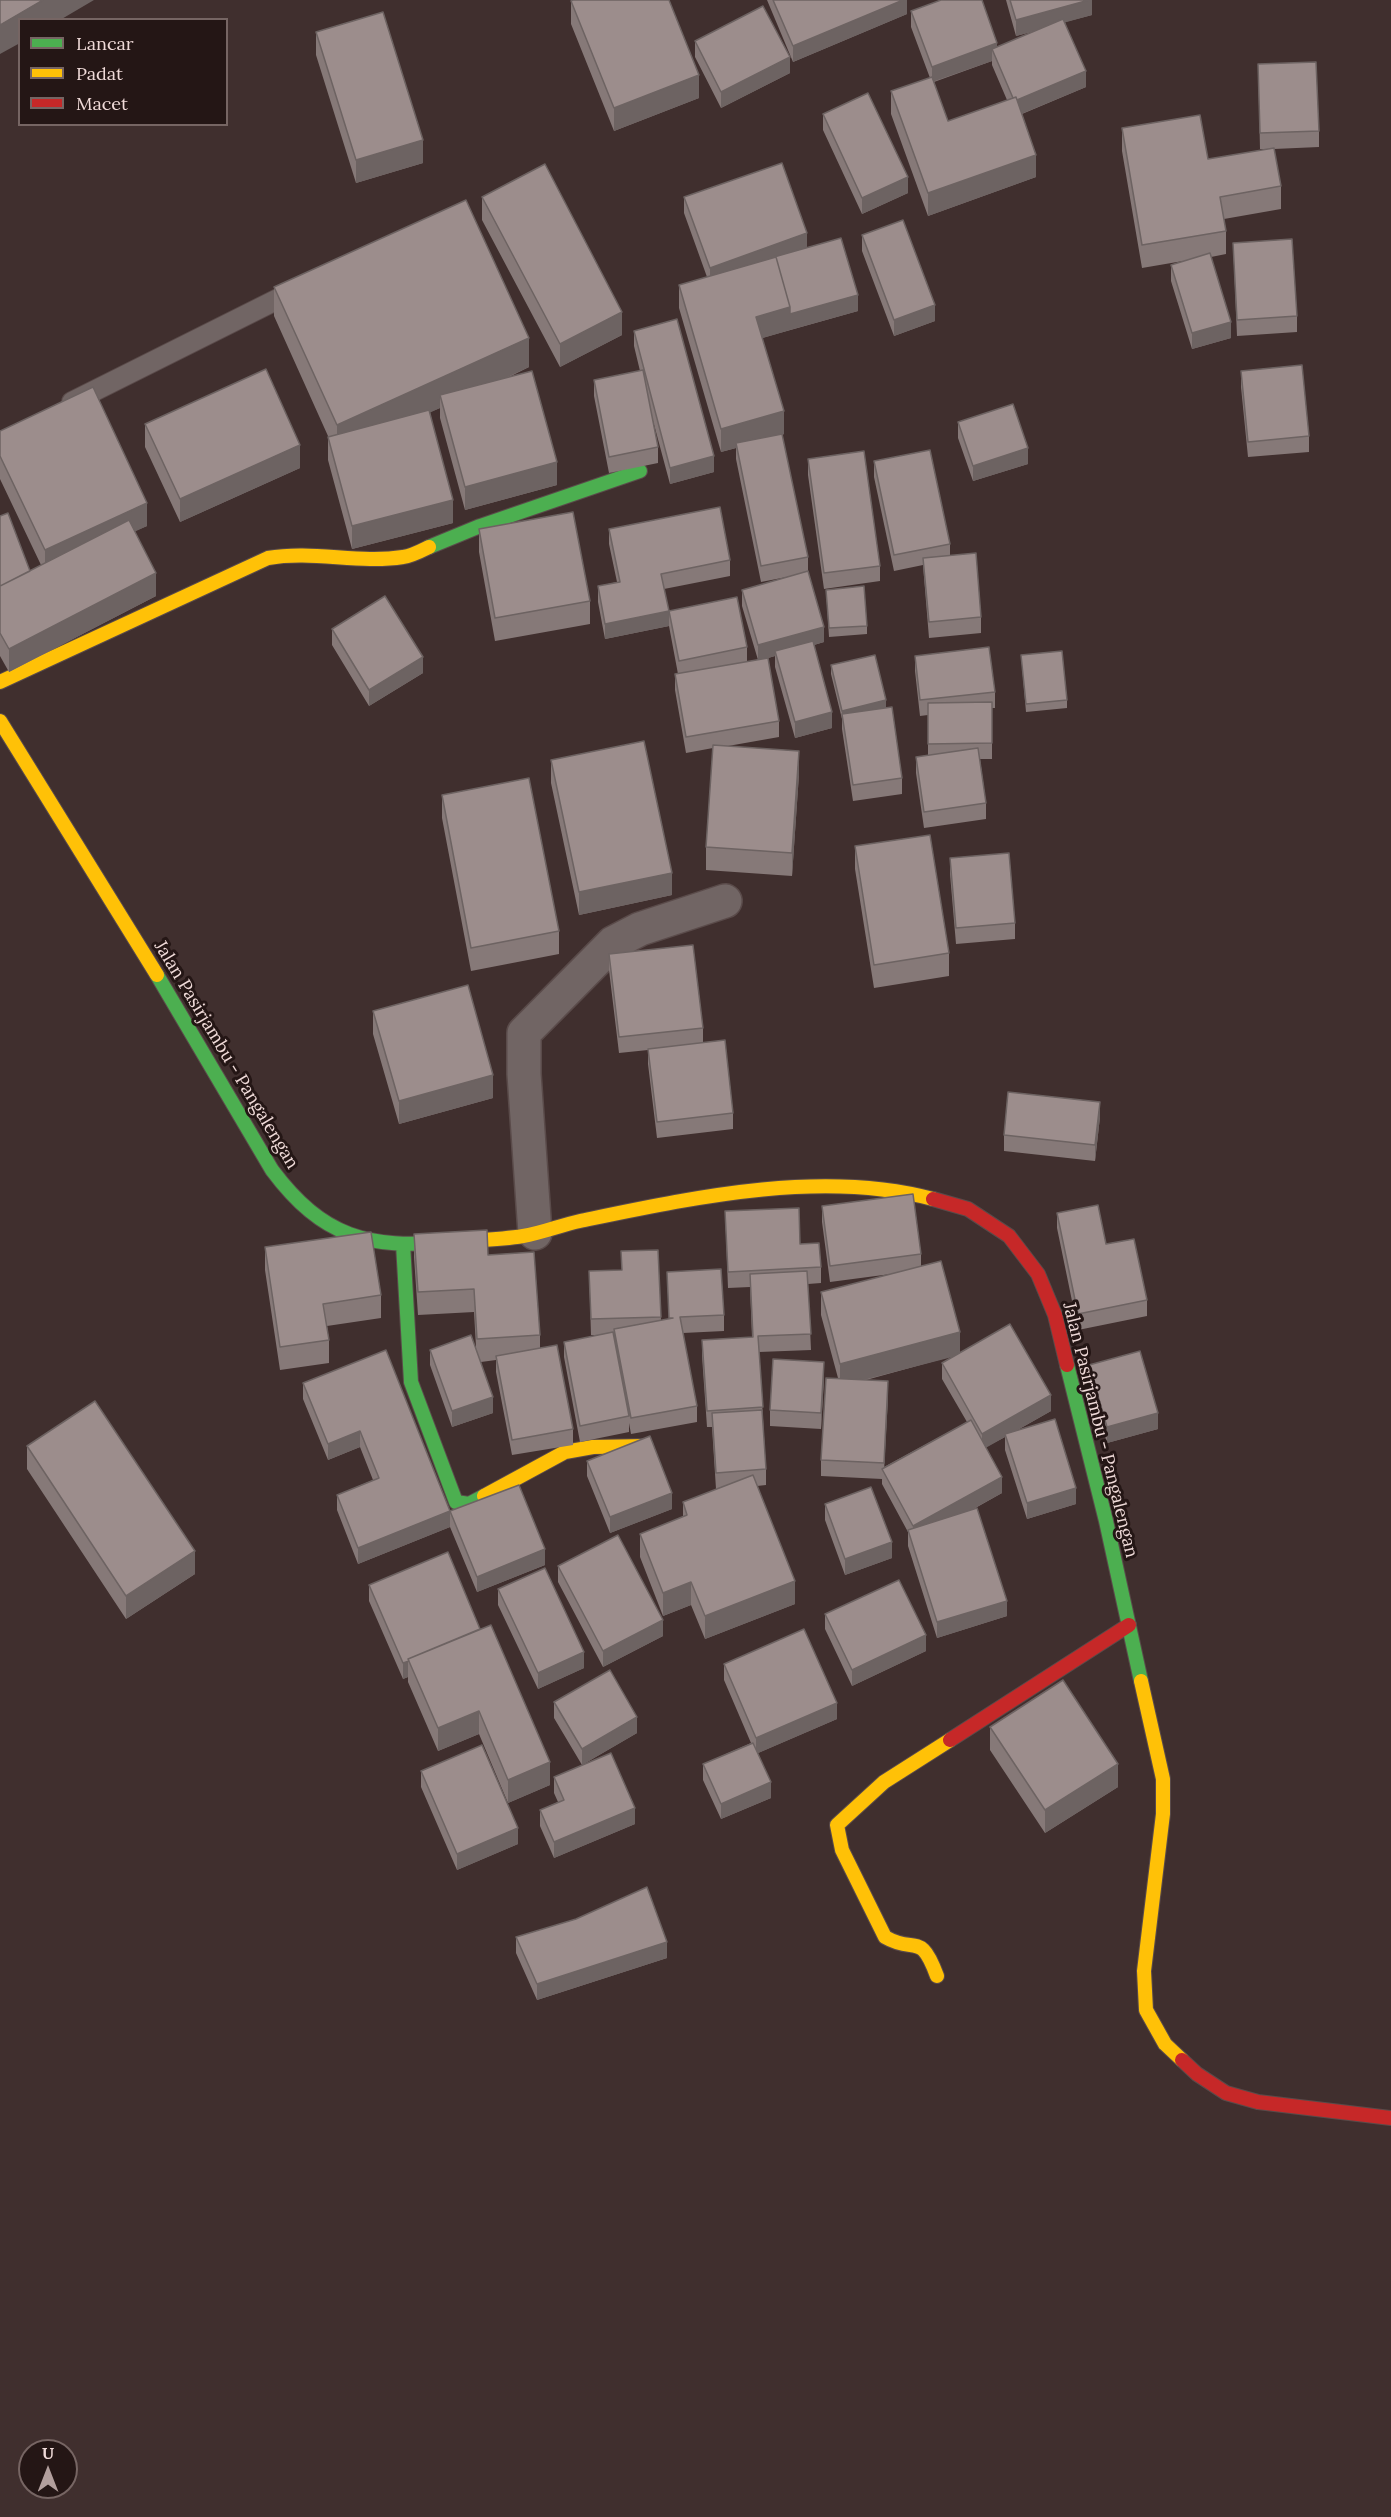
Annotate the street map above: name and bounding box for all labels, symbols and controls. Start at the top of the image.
legend [18,18,228,126]
text: Lancar [76,32,134,55]
text: Padat [76,62,123,85]
text: Macet [76,92,128,115]
street label: Jalan Pasirjambu - Pangalengan [149,937,303,1173]
street label: Jalan Pasirjambu - Pangalengan [1058,1300,1142,1560]
north arrow [18,2439,78,2499]
text: U [42,2443,54,2463]

